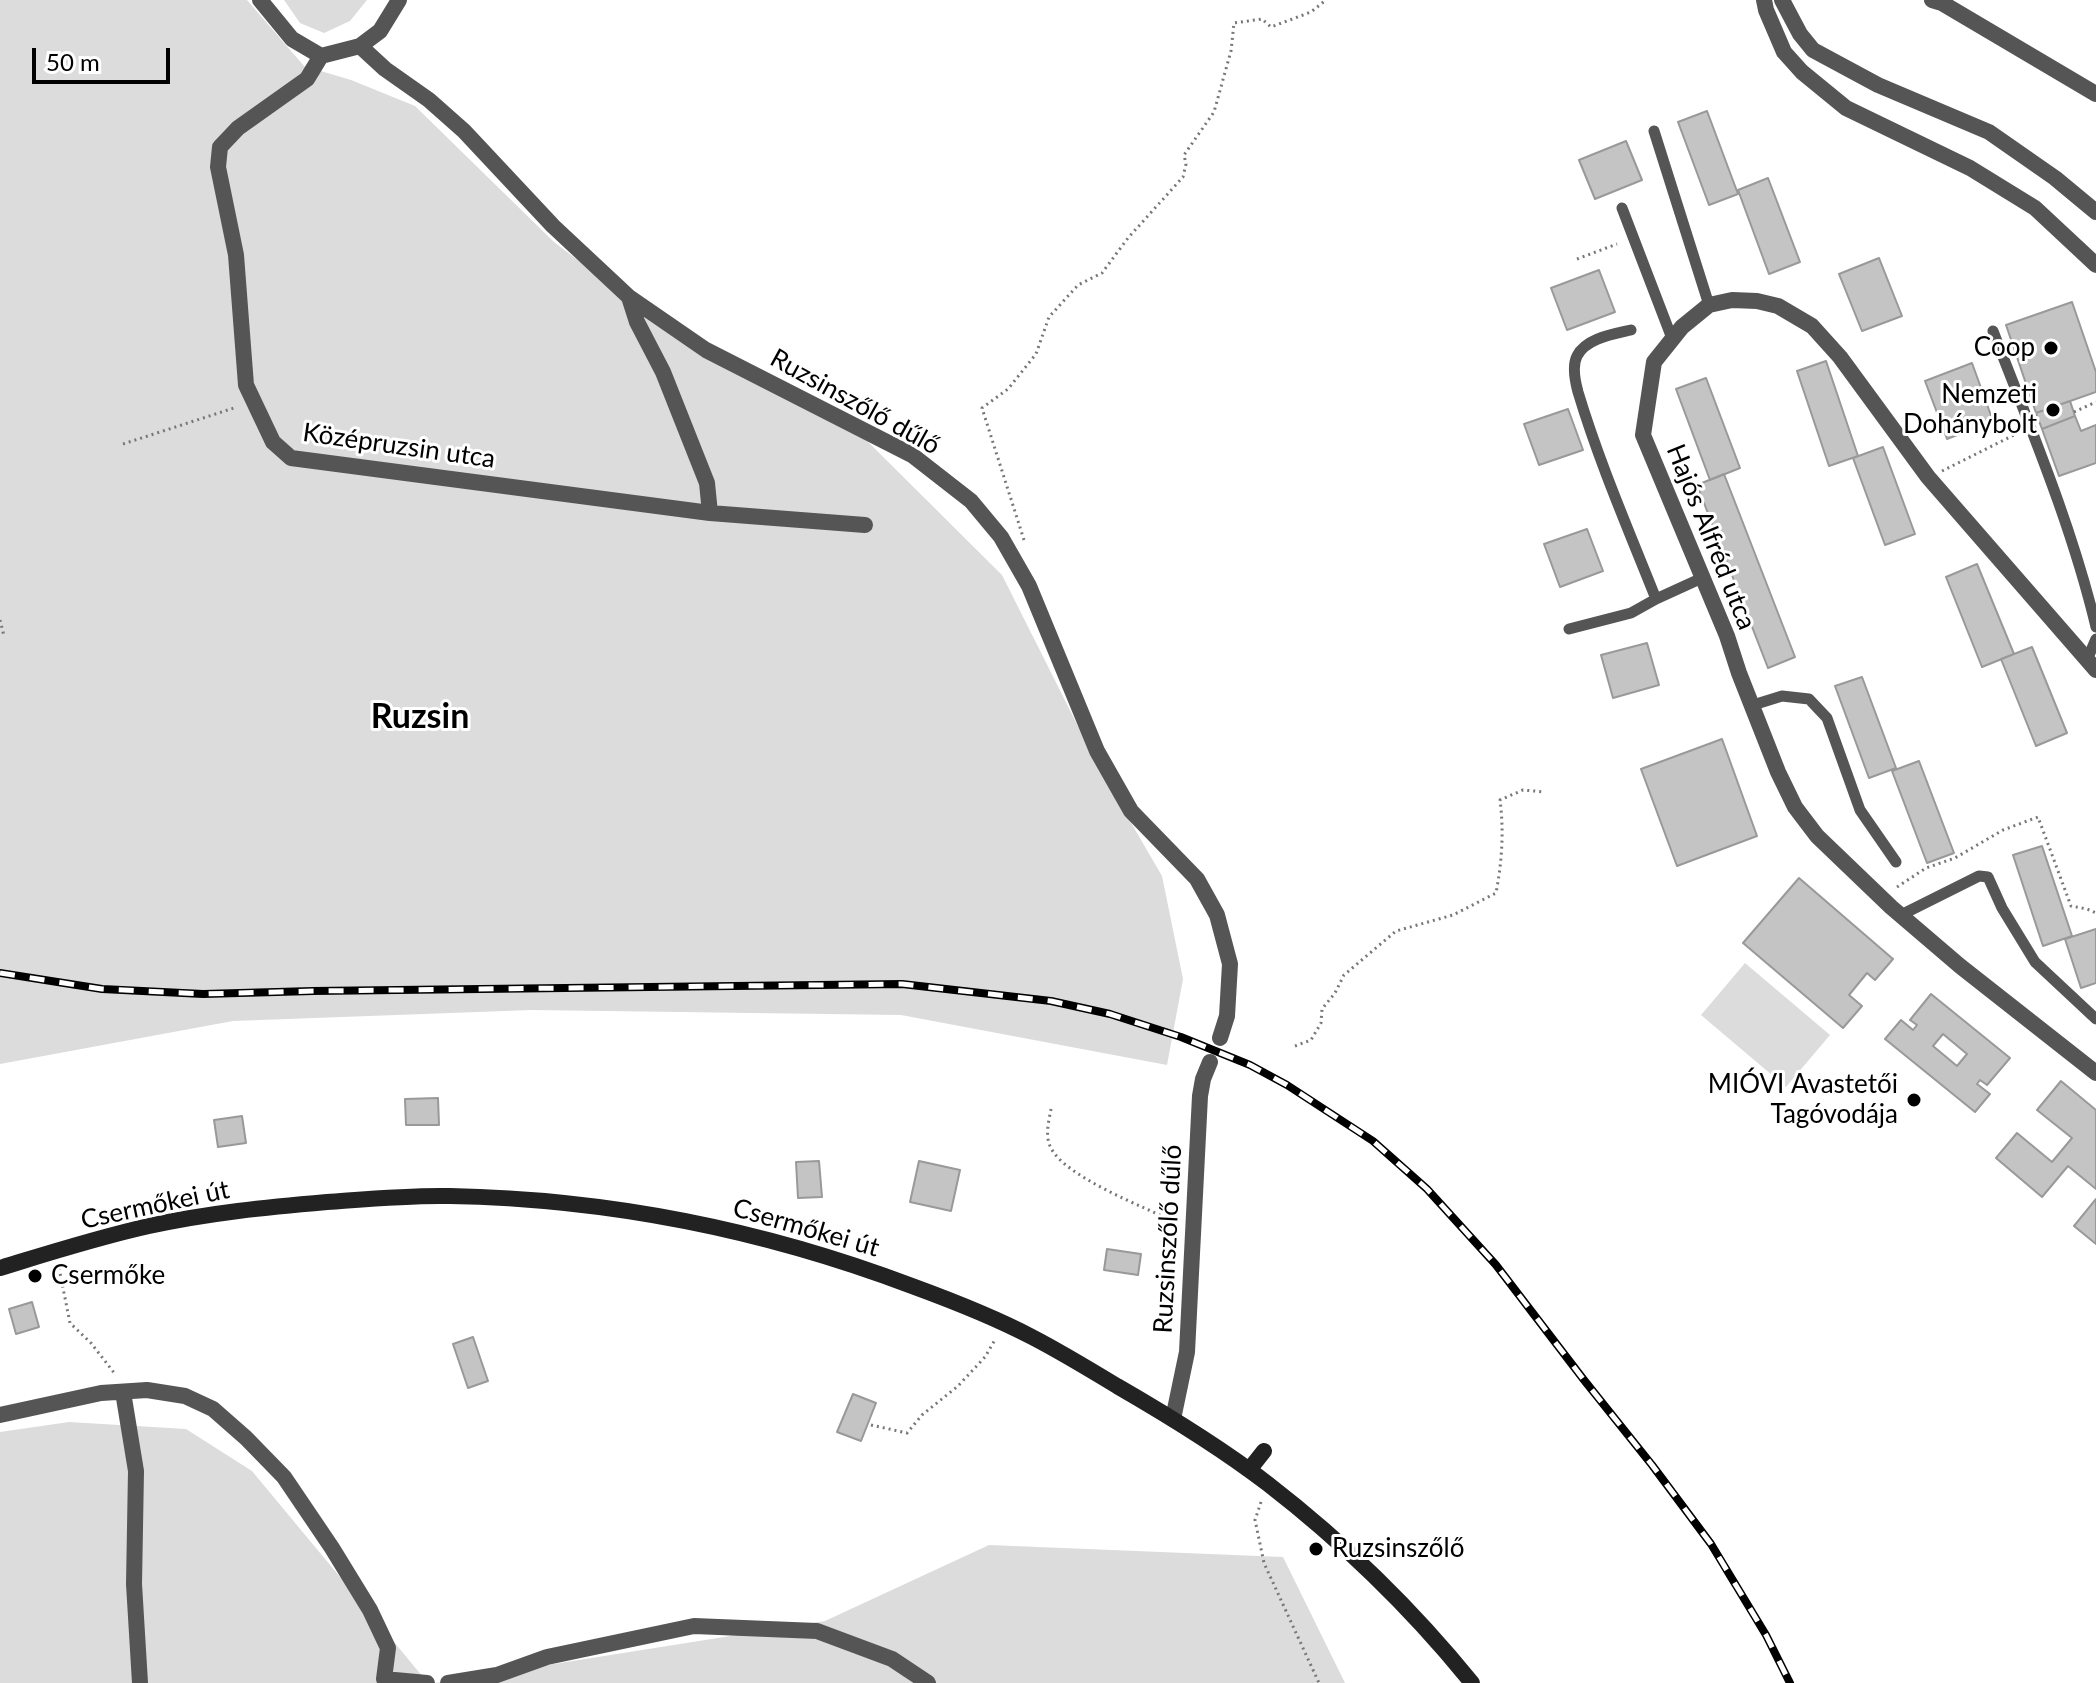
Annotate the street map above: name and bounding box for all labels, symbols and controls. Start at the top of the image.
scale bar [36,32,174,82]
text: 50 m [46,47,100,76]
place label: Coop [1974,332,2035,364]
marker: Coop [2042,339,2060,357]
street label: Ruzsinszőlő dűlő [765,343,945,461]
place label: Nemzeti Dohánybolt [1903,379,2037,440]
marker: Nemzeti Dohánybolt [2044,401,2062,419]
street label: Középruzsin utca [301,417,497,475]
street label: Hajós Alfréd utca [1660,440,1762,634]
district label: Ruzsin [371,697,469,737]
place label: MIÓVI Avastetői Tagóvodája [1708,1069,1898,1130]
marker: MIÓVI Avastetői Tagóvodája [1905,1091,1923,1109]
street label: Ruzsinszőlő dűlő [1147,1144,1189,1334]
street label: Csermőkei út [78,1174,232,1236]
street label: Csermőkei út [729,1192,883,1264]
place label: Csermőke [51,1260,165,1292]
marker: Csermőke [26,1267,44,1285]
place label: Ruzsinszőlő [1332,1533,1464,1565]
marker: Ruzsinszőlő [1307,1540,1325,1558]

